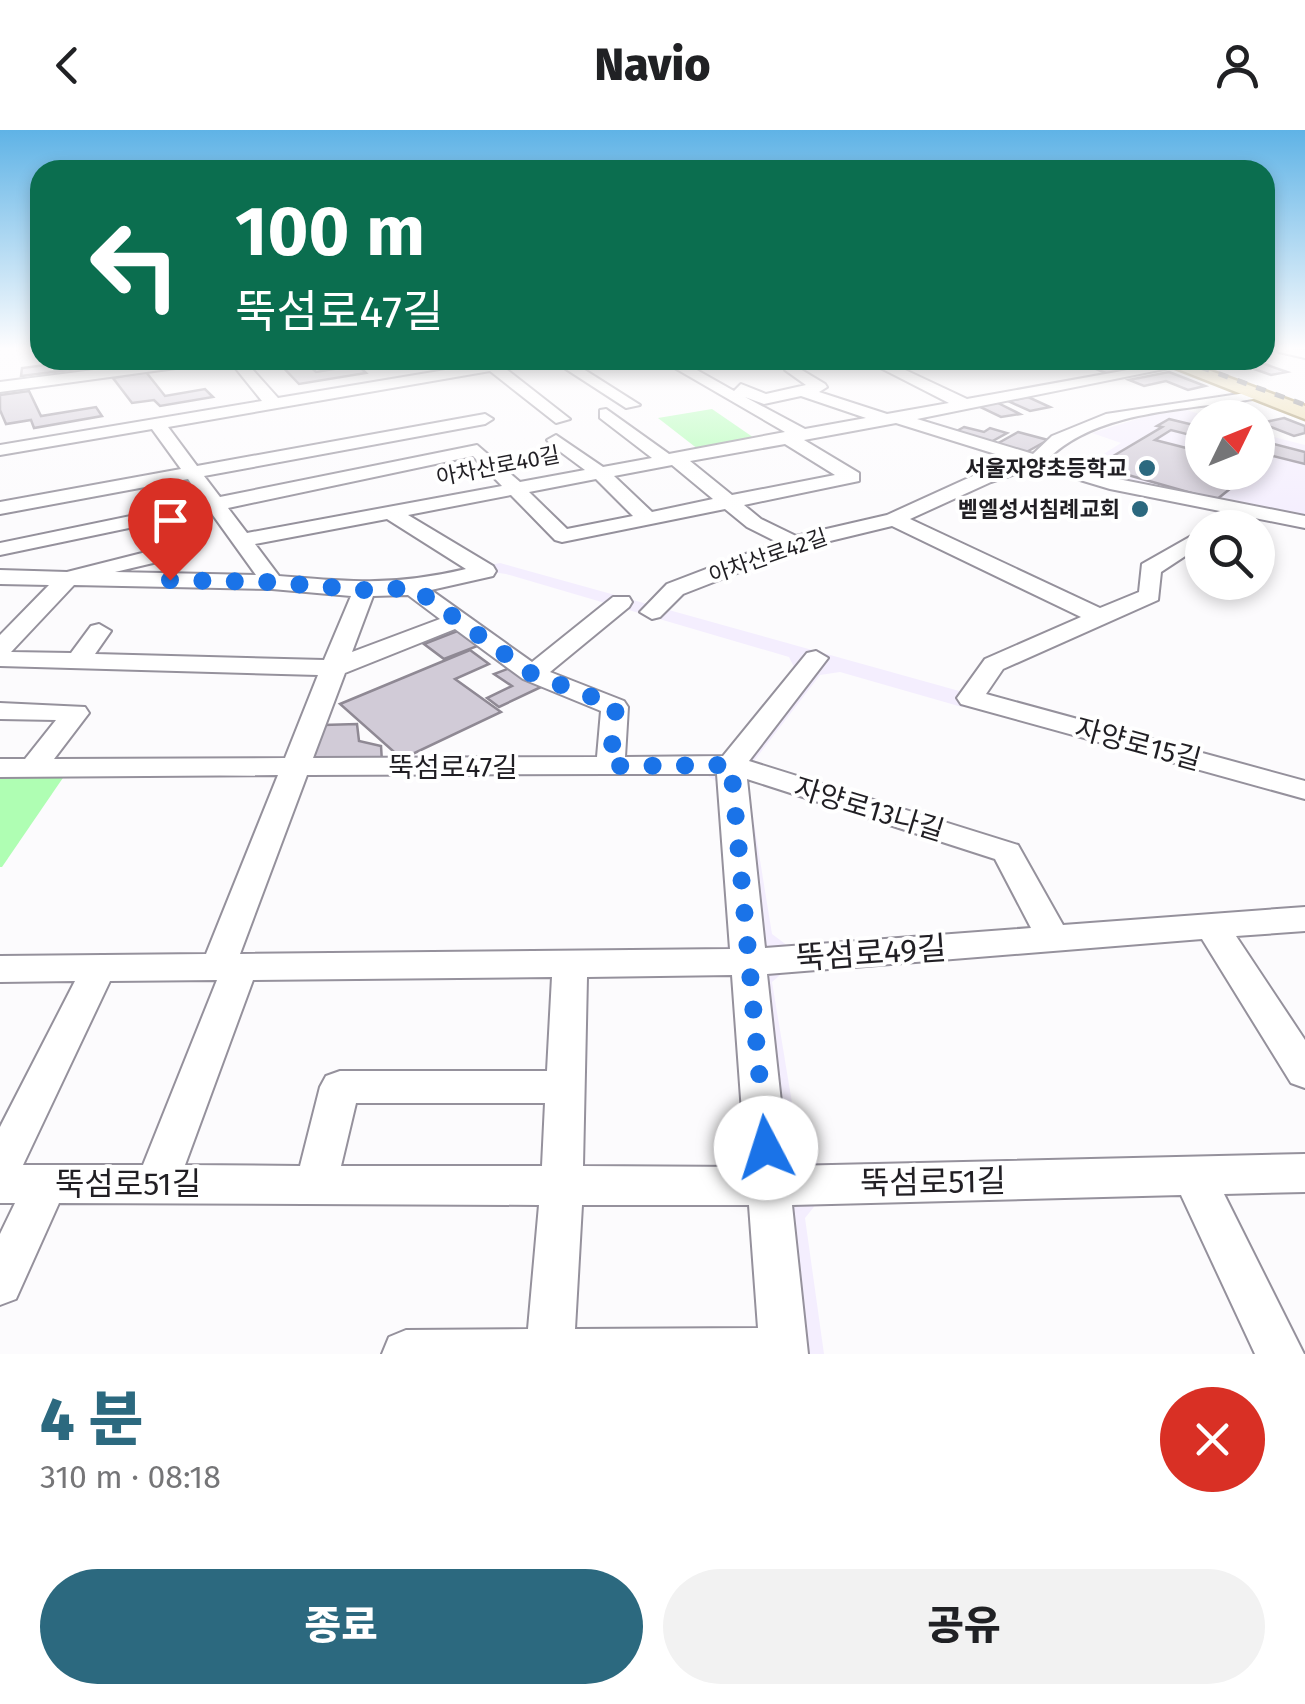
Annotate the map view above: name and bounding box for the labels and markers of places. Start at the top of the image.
place label: 서울자양초등학교 [965,455,1127,482]
marker: 서울자양초등학교 [1136,457,1158,479]
pin [128,478,213,581]
place label: 벧엘성서침례교회 [958,496,1120,523]
marker: 벧엘성서침례교회 [1129,498,1151,520]

